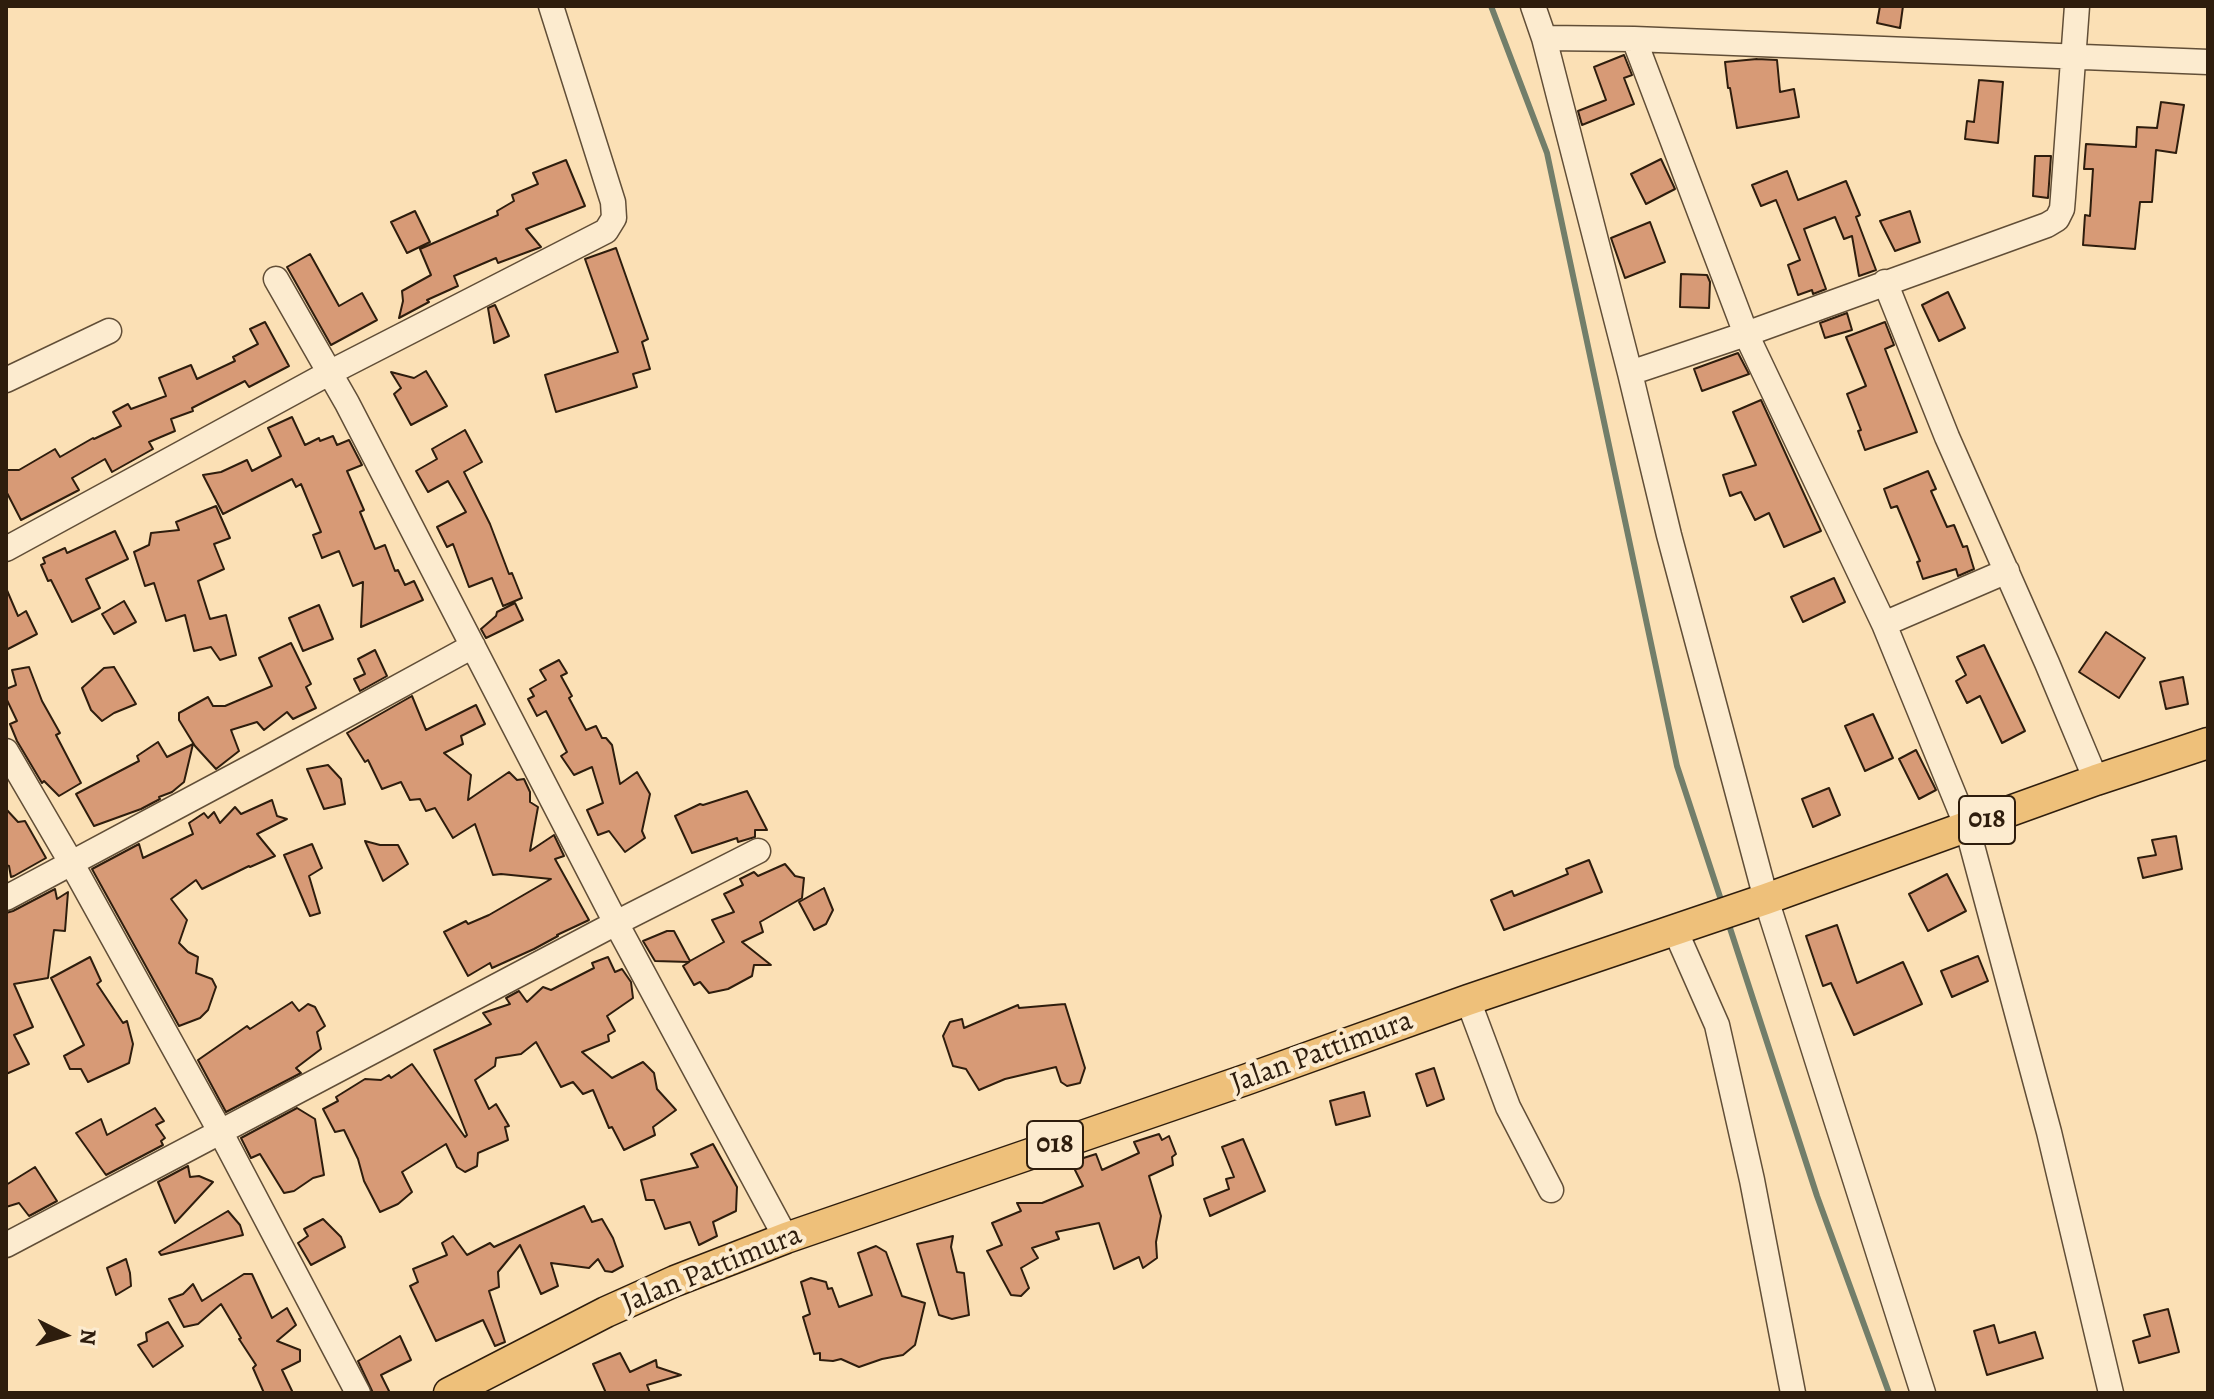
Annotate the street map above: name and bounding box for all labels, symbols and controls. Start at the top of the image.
road number: 018 [1959,796,2015,844]
street label: Jalan Pattimura [1226,1003,1418,1103]
road number: 018 [1027,1121,1083,1169]
street label: Jalan Pattimura [617,1218,807,1322]
north arrow [24,1295,104,1375]
text: N [72,1328,104,1346]

